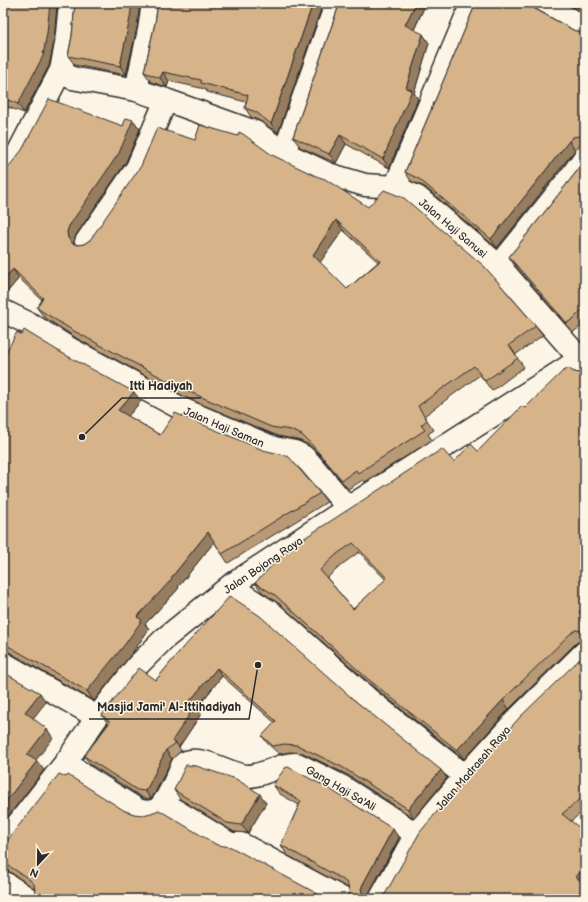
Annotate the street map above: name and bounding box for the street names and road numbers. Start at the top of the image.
street label: Jalan Haji Sanusi [416,196,489,261]
street label: Jalan Haji Saman [182,405,266,450]
street label: Jalan Bojong Raya [221,534,305,597]
street label: Jalan Madrasah Raya [433,724,513,813]
street label: Gang Haji Sa'Ali [303,763,378,814]

